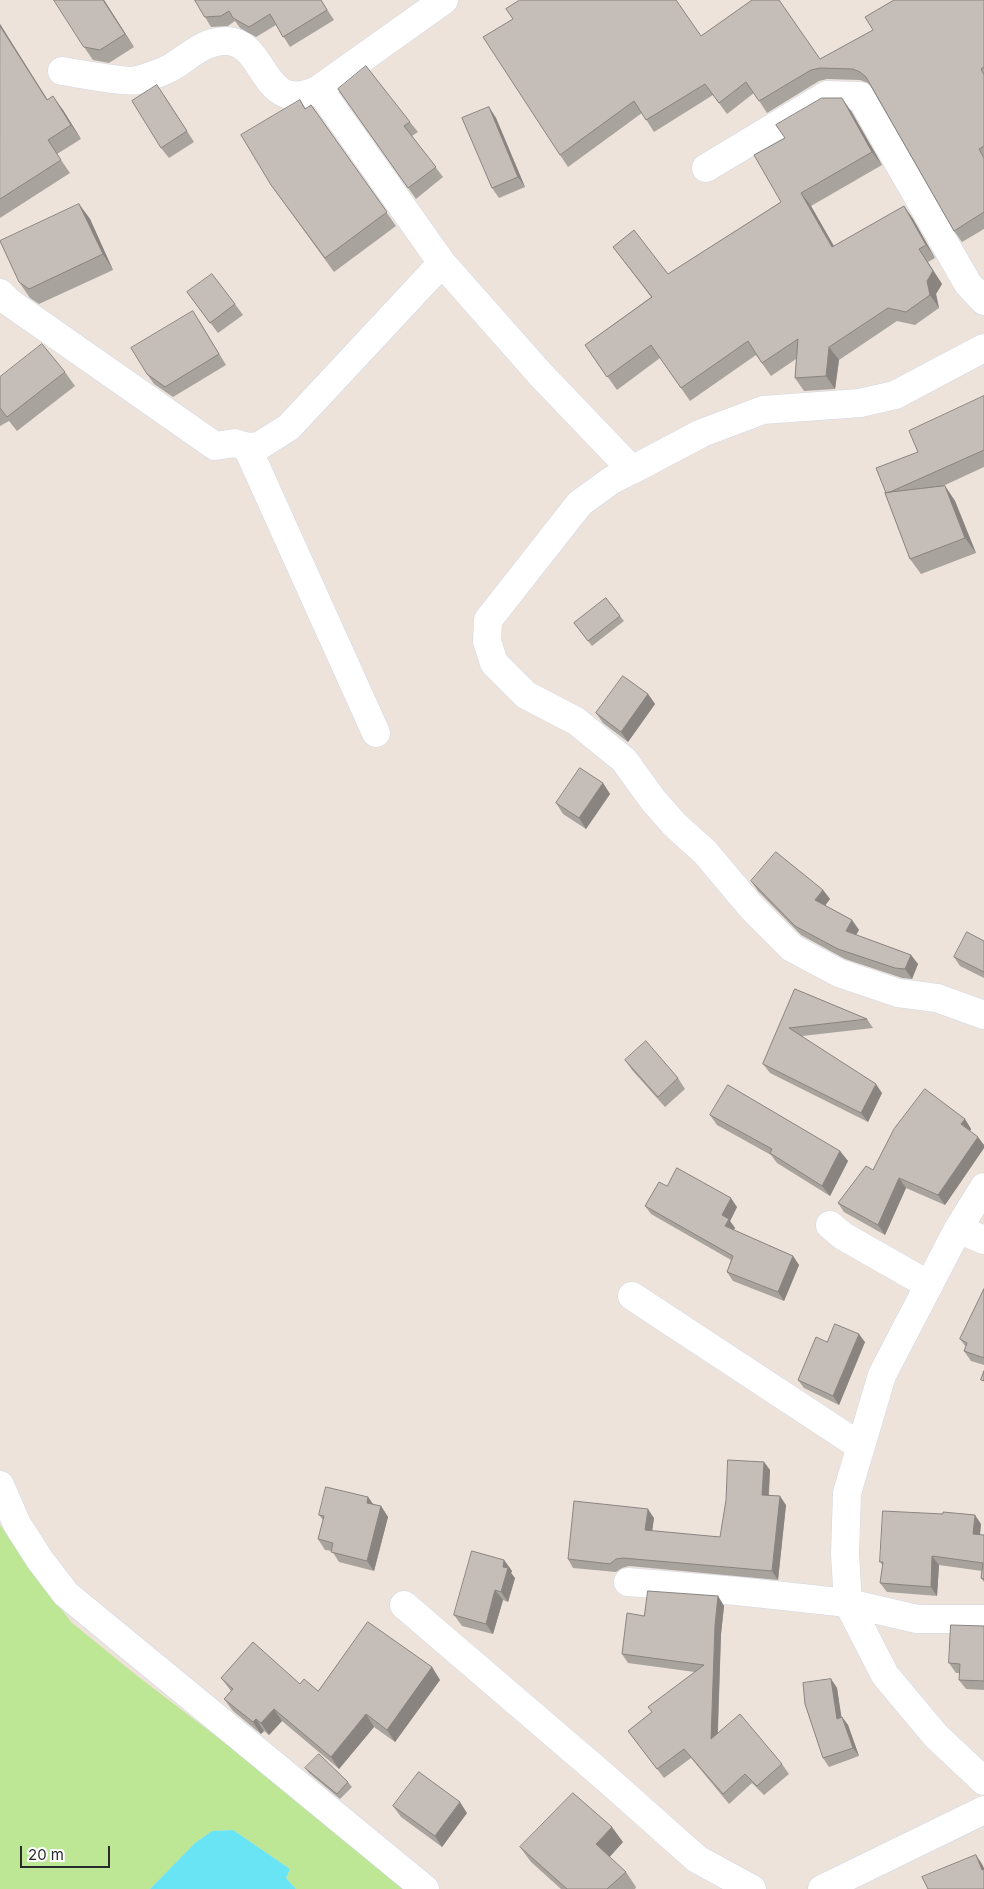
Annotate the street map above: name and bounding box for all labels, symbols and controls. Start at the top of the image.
scale bar [22,1836,112,1868]
text: 20 m [28,1845,64,1864]

